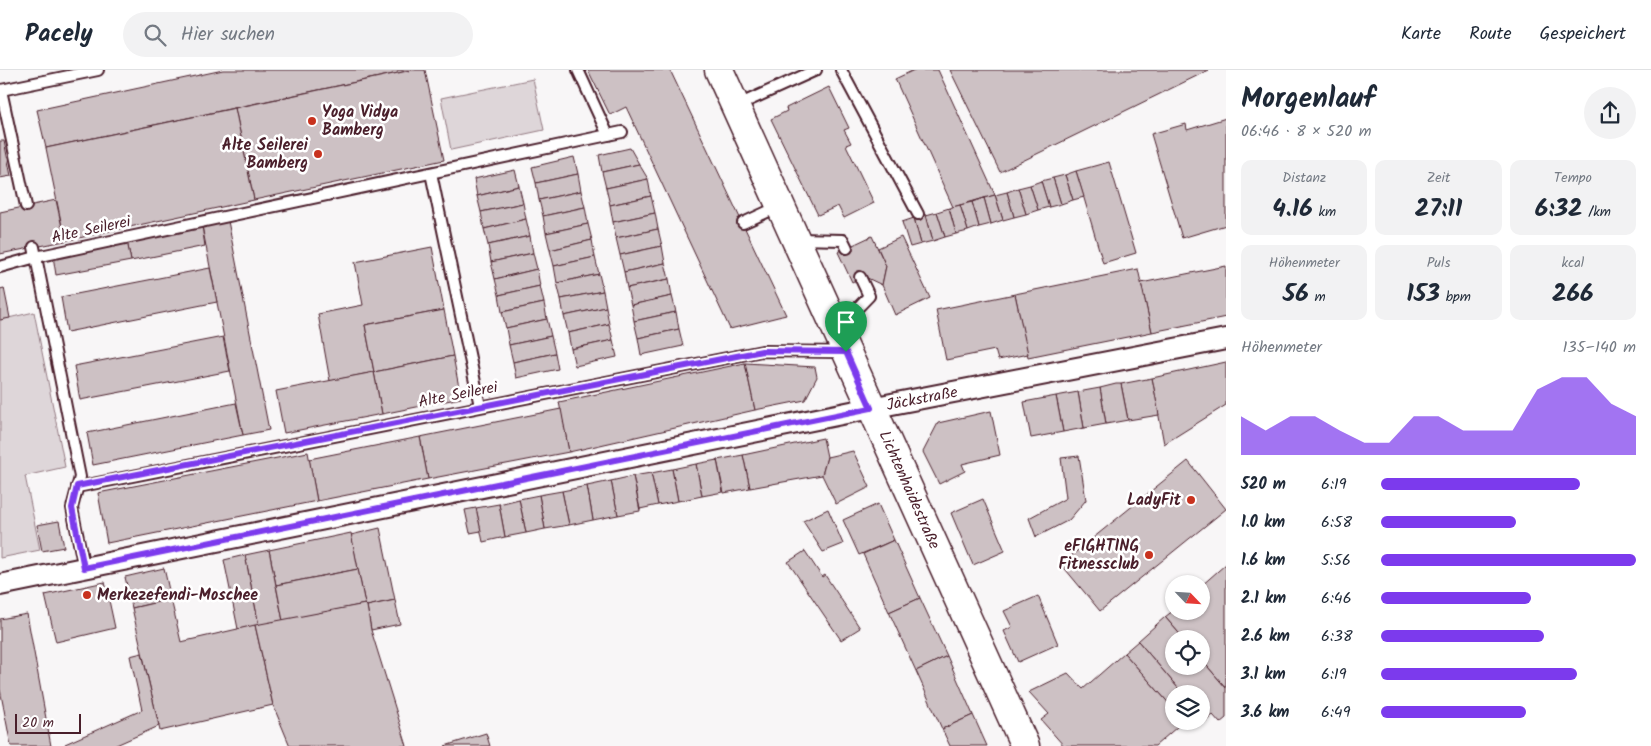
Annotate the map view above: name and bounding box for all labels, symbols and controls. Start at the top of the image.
search box [123,12,473,57]
text: Pacely [25,15,93,54]
text: Hier suchen [181,20,275,50]
text: Karte [1401,20,1441,49]
text: Route [1469,20,1512,49]
text: Gespeichert [1540,20,1626,49]
icon: search [141,21,169,49]
text: Morgenlauf [1241,77,1375,122]
button: share [1584,87,1636,139]
place label: Yoga Vidya Bamberg [322,100,398,143]
marker: Yoga Vidya Bamberg [306,115,318,127]
text: 06:46 · 8 × 520 m [1241,119,1371,144]
place label: Alte Seilerei Bamberg [222,133,309,176]
marker: Alte Seilerei Bamberg [312,148,324,160]
text: Distanz [1282,167,1326,189]
text: Zeit [1427,167,1450,189]
text: Tempo [1554,167,1592,189]
text: 4.16 [1272,189,1313,229]
text: 27:11 [1415,189,1462,229]
text: 6:32 [1535,189,1583,229]
text: km [1313,201,1336,223]
text: /km [1583,201,1611,223]
street label: Alte Seilerei [49,209,134,251]
text: Höhenmeter [1269,252,1340,274]
text: Puls [1427,252,1450,274]
text: kcal [1561,252,1584,274]
text: 56 [1283,274,1309,314]
text: 153 [1406,274,1440,314]
text: 266 [1552,274,1594,314]
text: m [1309,286,1326,308]
text: bpm [1440,286,1471,308]
pin [825,301,867,352]
icon: arrive [832,308,860,336]
text: Höhenmeter [1241,335,1322,360]
text: 135–140 m [1562,335,1636,360]
street label: Alte Seilerei [416,375,501,415]
street label: Jäckstraße [884,380,960,418]
street label: Lichtenhaidestraße [872,427,946,553]
text: 520 m [1241,472,1286,497]
text: 6:19 [1321,472,1347,497]
place label: LadyFit [1127,488,1182,513]
marker: LadyFit [1185,494,1197,506]
text: 1.0 km [1241,510,1285,535]
text: 6:58 [1321,510,1352,535]
place label: eFIGHTING Fitnessclub [1058,534,1139,577]
text: 1.6 km [1241,548,1285,573]
text: 5:56 [1321,548,1351,573]
marker: eFIGHTING Fitnessclub [1143,549,1155,561]
north arrow [1165,575,1210,620]
map controls [1165,575,1210,730]
place label: Merkezefendi-Moschee [97,583,258,608]
text: 2.1 km [1241,586,1286,611]
text: 6:46 [1321,586,1352,611]
marker: Merkezefendi-Moschee [81,589,93,601]
text: 2.6 km [1241,624,1290,649]
text: 6:38 [1321,624,1353,649]
button: locate [1165,630,1210,675]
text: 3.1 km [1241,662,1286,687]
text: 6:19 [1321,662,1347,687]
button: layers [1165,685,1210,730]
text: 3.6 km [1241,700,1289,725]
text: 6:49 [1321,700,1350,725]
scale bar [15,711,81,734]
text: 20 m [22,712,54,734]

